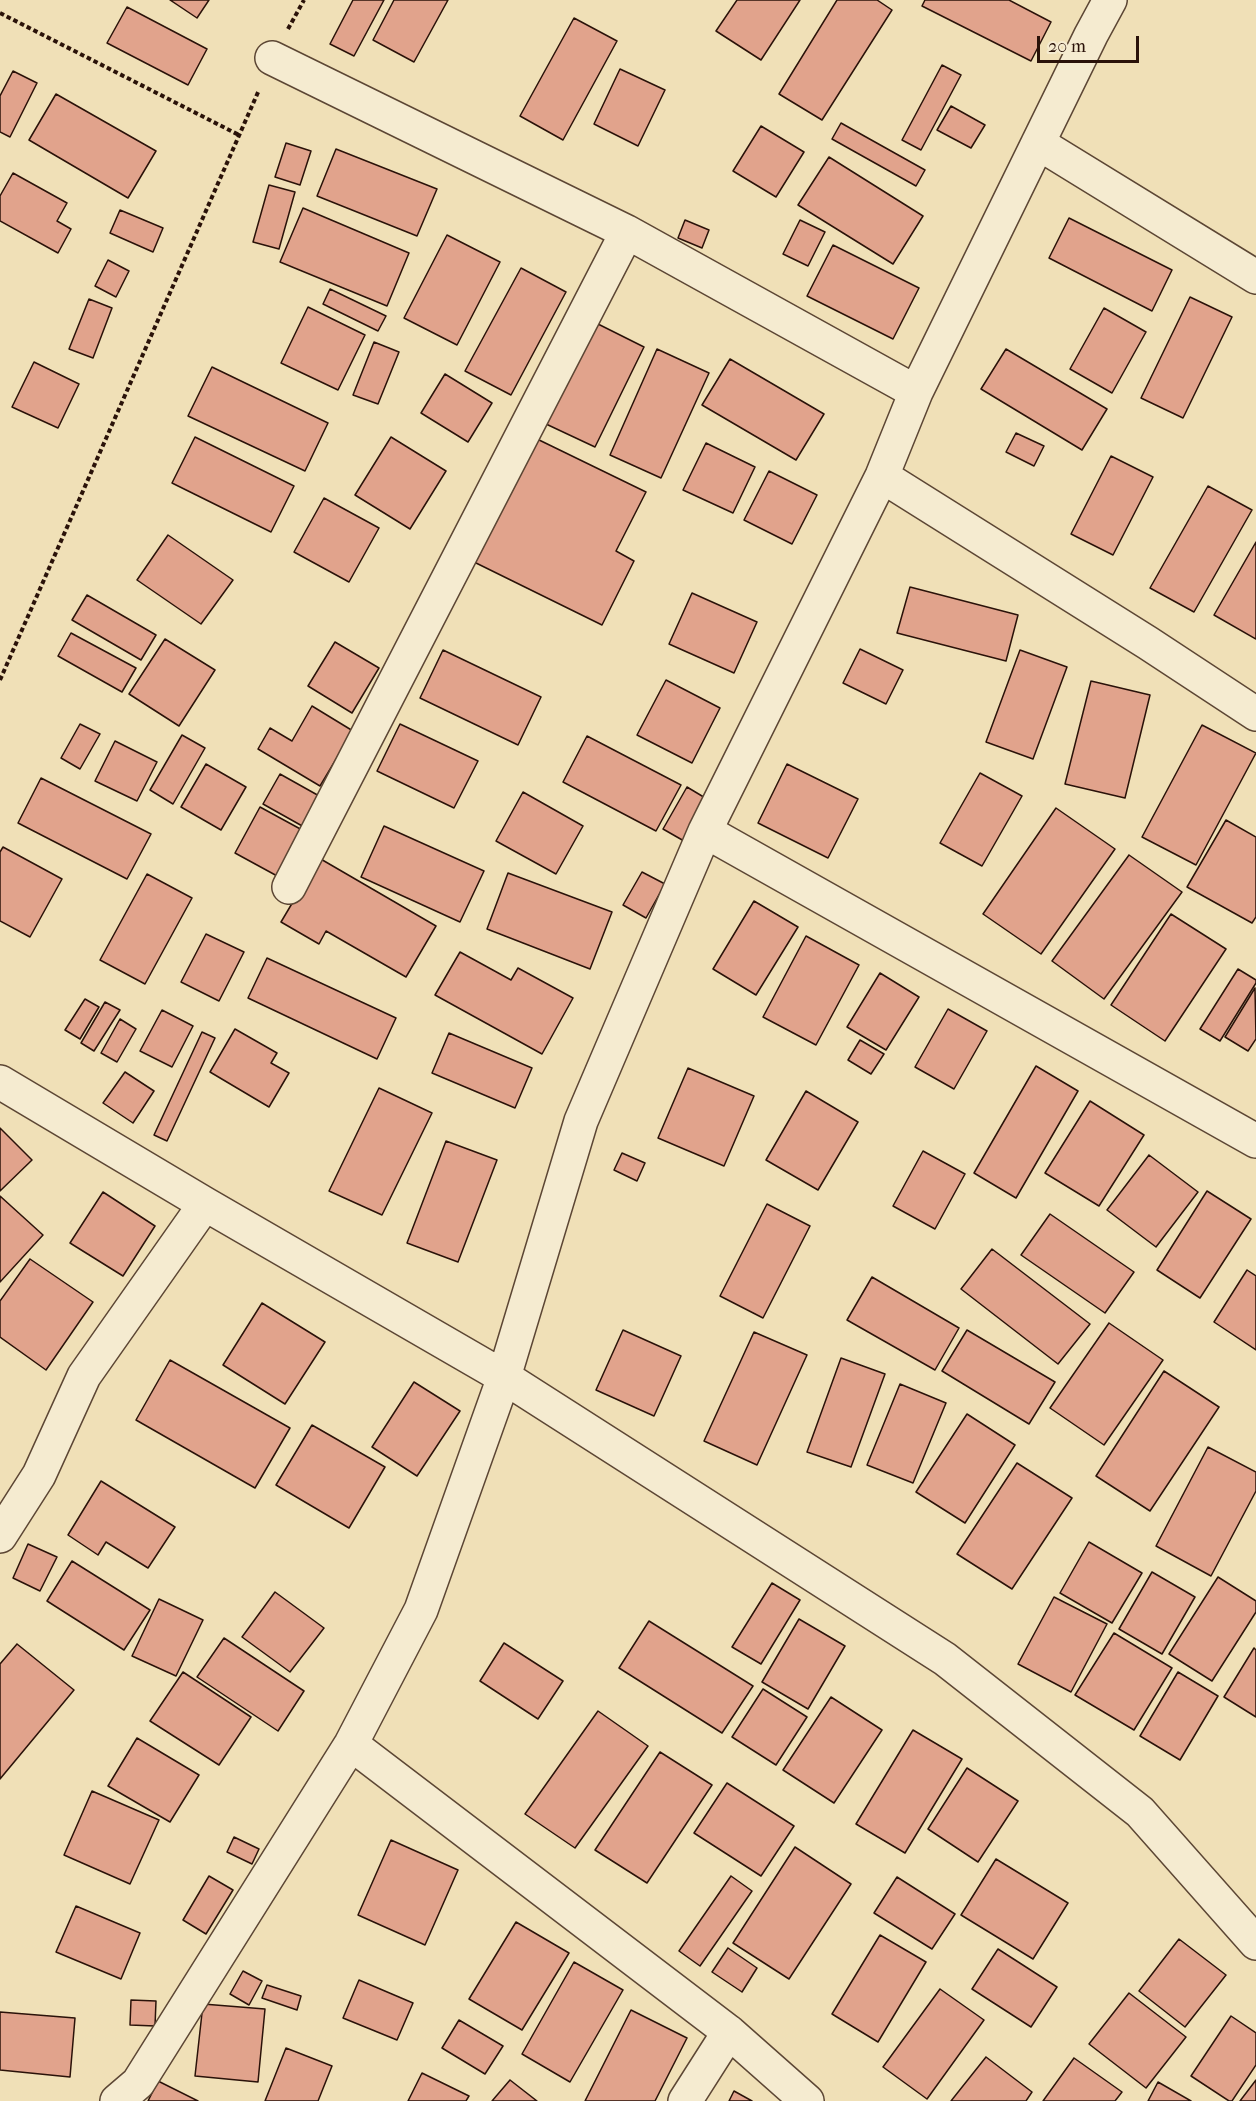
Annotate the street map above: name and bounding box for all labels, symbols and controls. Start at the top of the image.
scale bar [1040,24,1142,62]
text: 20 m [1048,36,1086,57]

